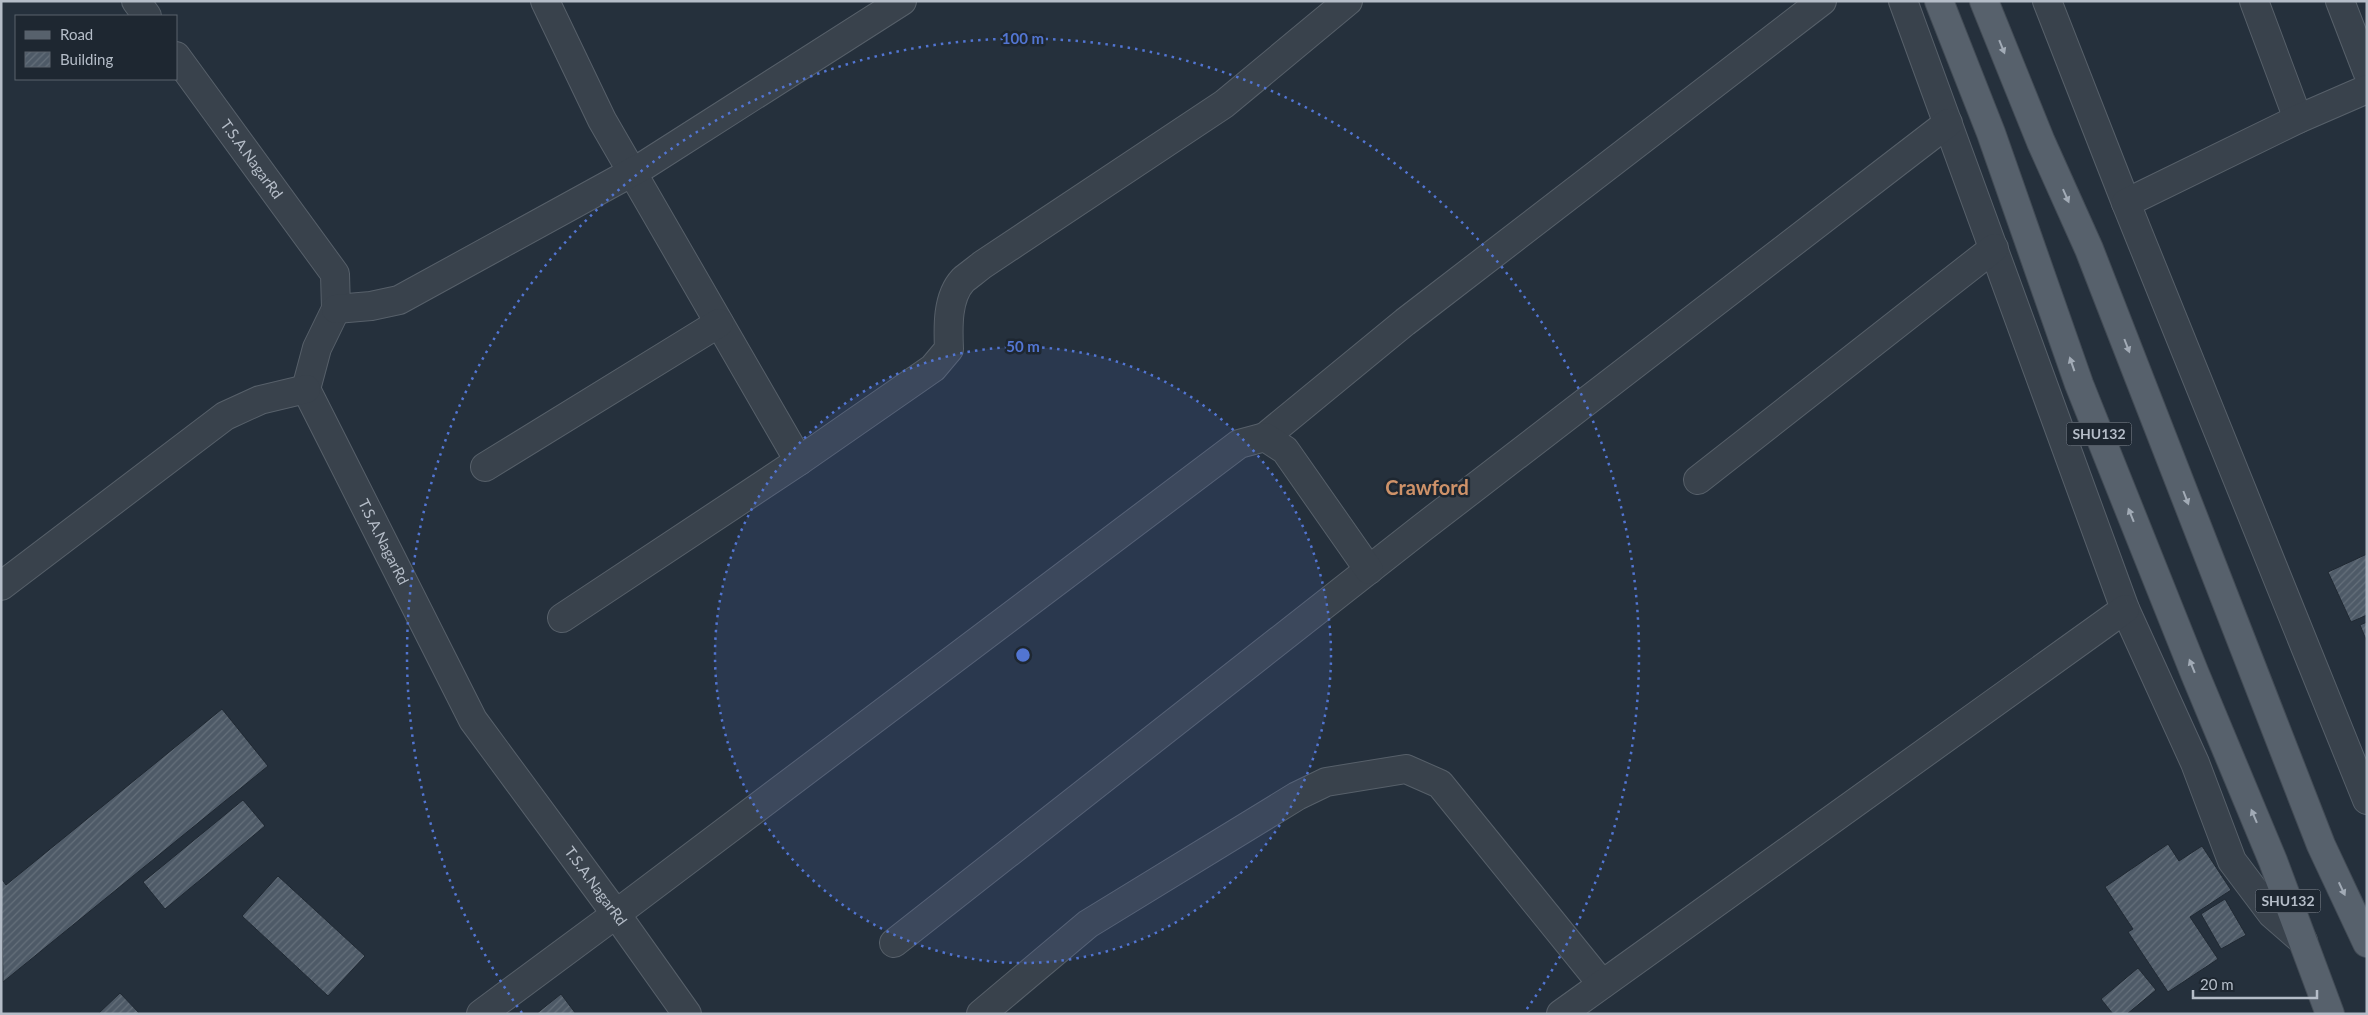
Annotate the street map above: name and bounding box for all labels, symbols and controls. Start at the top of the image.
legend [15,15,178,80]
text: Road [60,25,93,43]
text: 100 m [1002,29,1044,47]
one-way arrow [1998,40,2006,55]
text: Building [60,50,113,68]
street label: T.S.A.NagarRd [217,116,287,202]
one-way arrow [2062,189,2070,203]
text: 50 m [1006,337,1040,355]
one-way arrow [2124,339,2132,354]
one-way arrow [2068,356,2075,371]
road number: SHU132 [2066,422,2132,446]
district label: Crawford [1385,475,1469,499]
one-way arrow [2183,491,2191,505]
street label: T.S.A.NagarRd [355,496,413,587]
one-way arrow [2127,508,2135,522]
centre of rings [1014,646,1032,664]
one-way arrow [2188,658,2196,673]
one-way arrow [2250,809,2258,823]
street label: T.S.A.NagarRd [561,843,631,929]
one-way arrow [2338,882,2346,896]
road number: SHU132 [2256,889,2320,912]
scale bar [2193,968,2317,1000]
text: 20 m [2200,975,2234,993]

